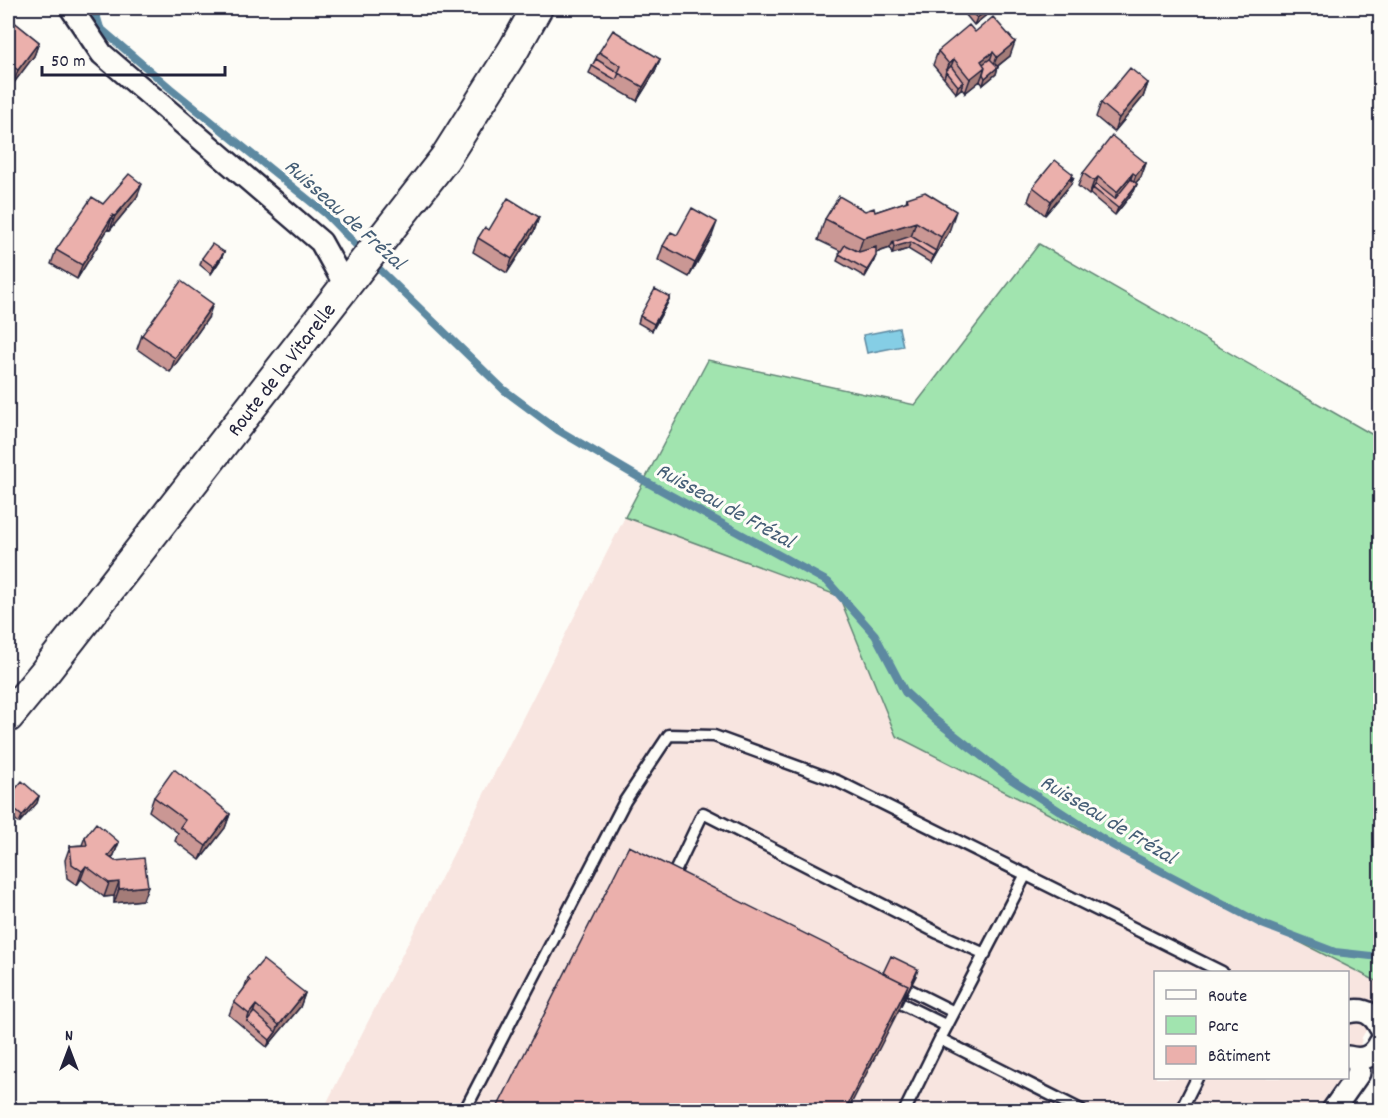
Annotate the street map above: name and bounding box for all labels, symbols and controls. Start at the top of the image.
scale bar [42,39,225,77]
text: 50 m [51,50,86,75]
water label: Ruisseau de Frézal [276,153,412,280]
street label: Route de la Vitarelle [221,298,345,444]
water label: Ruisseau de Frézal [650,456,801,559]
water label: Ruisseau de Frézal [1033,768,1183,875]
legend [1154,971,1349,1079]
text: Route [1208,985,1247,1010]
text: Parc [1208,1015,1239,1040]
north arrow [39,1019,99,1079]
text: N [65,1025,73,1048]
text: Bâtiment [1208,1045,1271,1070]

